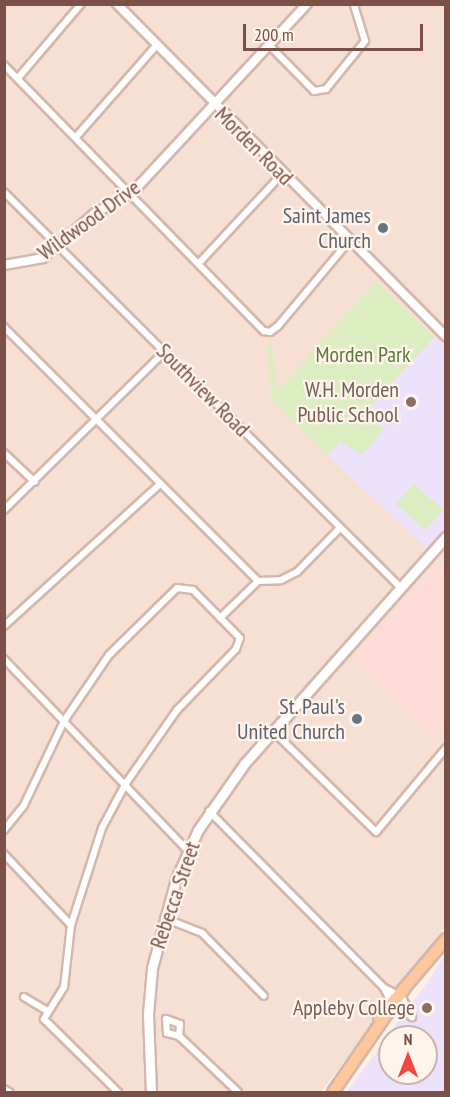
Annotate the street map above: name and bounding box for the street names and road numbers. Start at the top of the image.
street label: Morden Road [209,101,299,191]
street label: Wildwood Drive [33,174,145,266]
street label: Southview Road [151,338,255,442]
street label: Rebecca Street [144,838,206,952]

